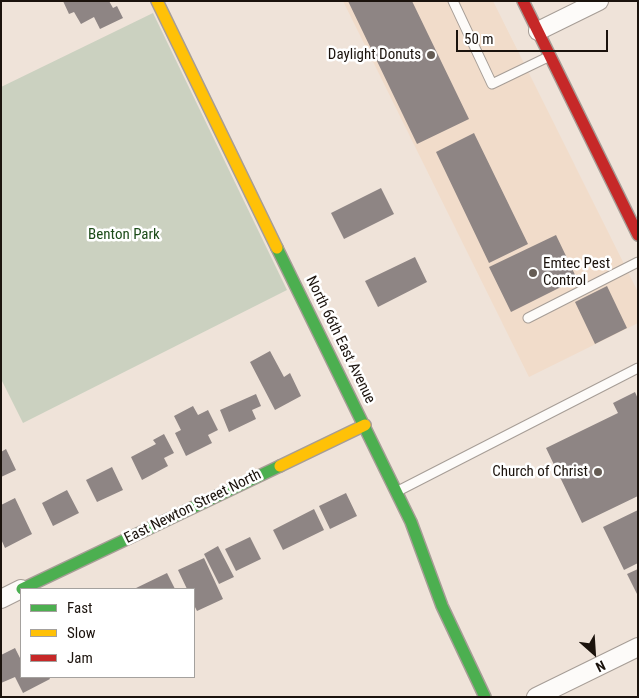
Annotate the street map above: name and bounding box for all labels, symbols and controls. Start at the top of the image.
scale bar [459,20,612,52]
text: 50 m [464,30,494,48]
place label: Daylight Donuts [328,46,421,64]
marker: Daylight Donuts [425,49,437,61]
park label: Benton Park [88,226,160,244]
place label: Emtec Pest Control [543,255,610,290]
marker: Emtec Pest Control [527,267,539,279]
street label: North 66th East Avenue [301,273,379,407]
place label: Church of Christ [492,463,588,481]
street label: East Newton Street North [122,466,264,548]
marker: Church of Christ [592,466,604,478]
legend [20,588,195,678]
text: Fast [67,599,92,617]
text: Slow [67,624,96,642]
north arrow [569,628,619,678]
text: Jam [67,649,93,667]
text: N [593,657,608,676]

